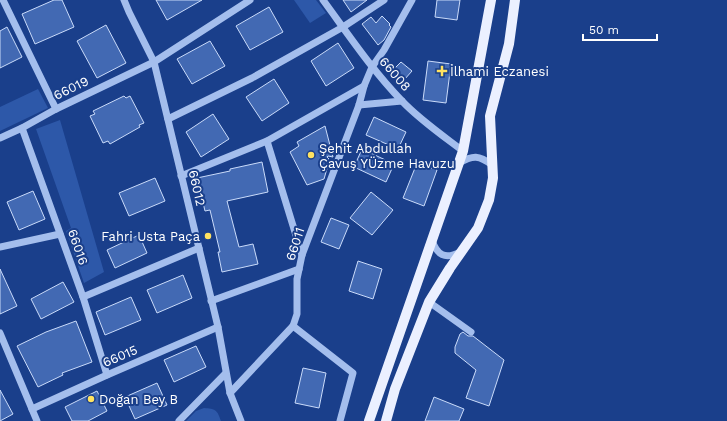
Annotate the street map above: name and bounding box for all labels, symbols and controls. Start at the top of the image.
scale bar [583,16,657,42]
text: 50 m [589,23,619,37]
street label: 66008 [376,54,414,94]
place label: İlhami Eczanesi [450,64,549,79]
marker: İlhami Eczanesi [437,66,447,76]
street label: 66019 [51,73,91,103]
place label: Şehit Abdullah Çavuş YÜzme Havuzu [319,141,455,171]
marker: Şehit Abdullah Çavuş YÜzme Havuzu [306,150,316,160]
street label: 66012 [186,169,208,207]
street label: 66011 [283,225,307,263]
street label: 66016 [65,227,91,267]
place label: Fahri Usta Paça [101,229,201,244]
marker: Fahri Usta Paça [203,231,213,241]
street label: 66015 [100,342,140,370]
place label: Doğan Bey B [99,392,178,407]
marker: Doğan Bey B [86,394,96,404]

